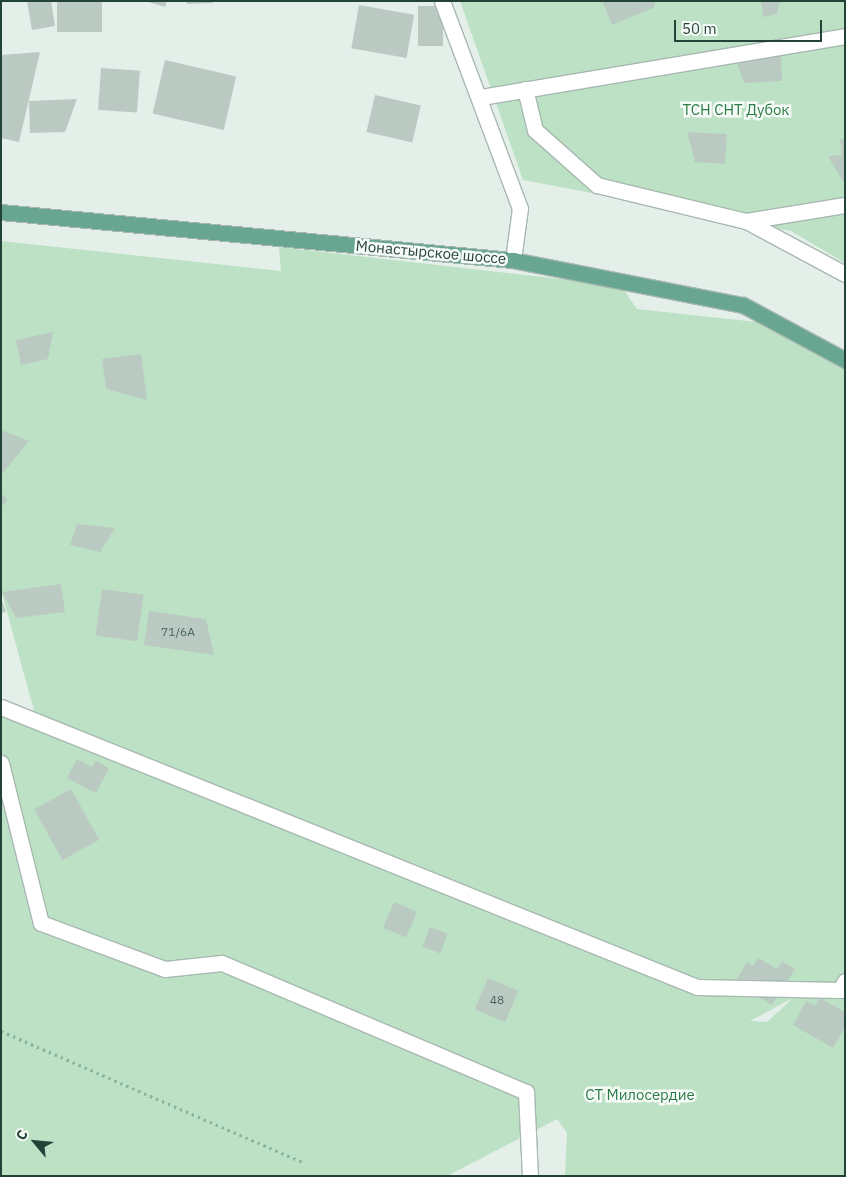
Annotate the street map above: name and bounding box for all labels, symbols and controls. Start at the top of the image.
scale bar [676,10,824,42]
text: 50 m [682,19,717,38]
park label: ТСН СНТ Дубок [682,101,790,119]
street label: Монастырское шоссе [355,236,507,268]
house number: 71/6А [161,625,195,639]
house number: 48 [490,993,504,1007]
park label: СТ Милосердие [585,1086,695,1104]
north arrow [10,1117,60,1167]
text: С [12,1127,32,1143]

